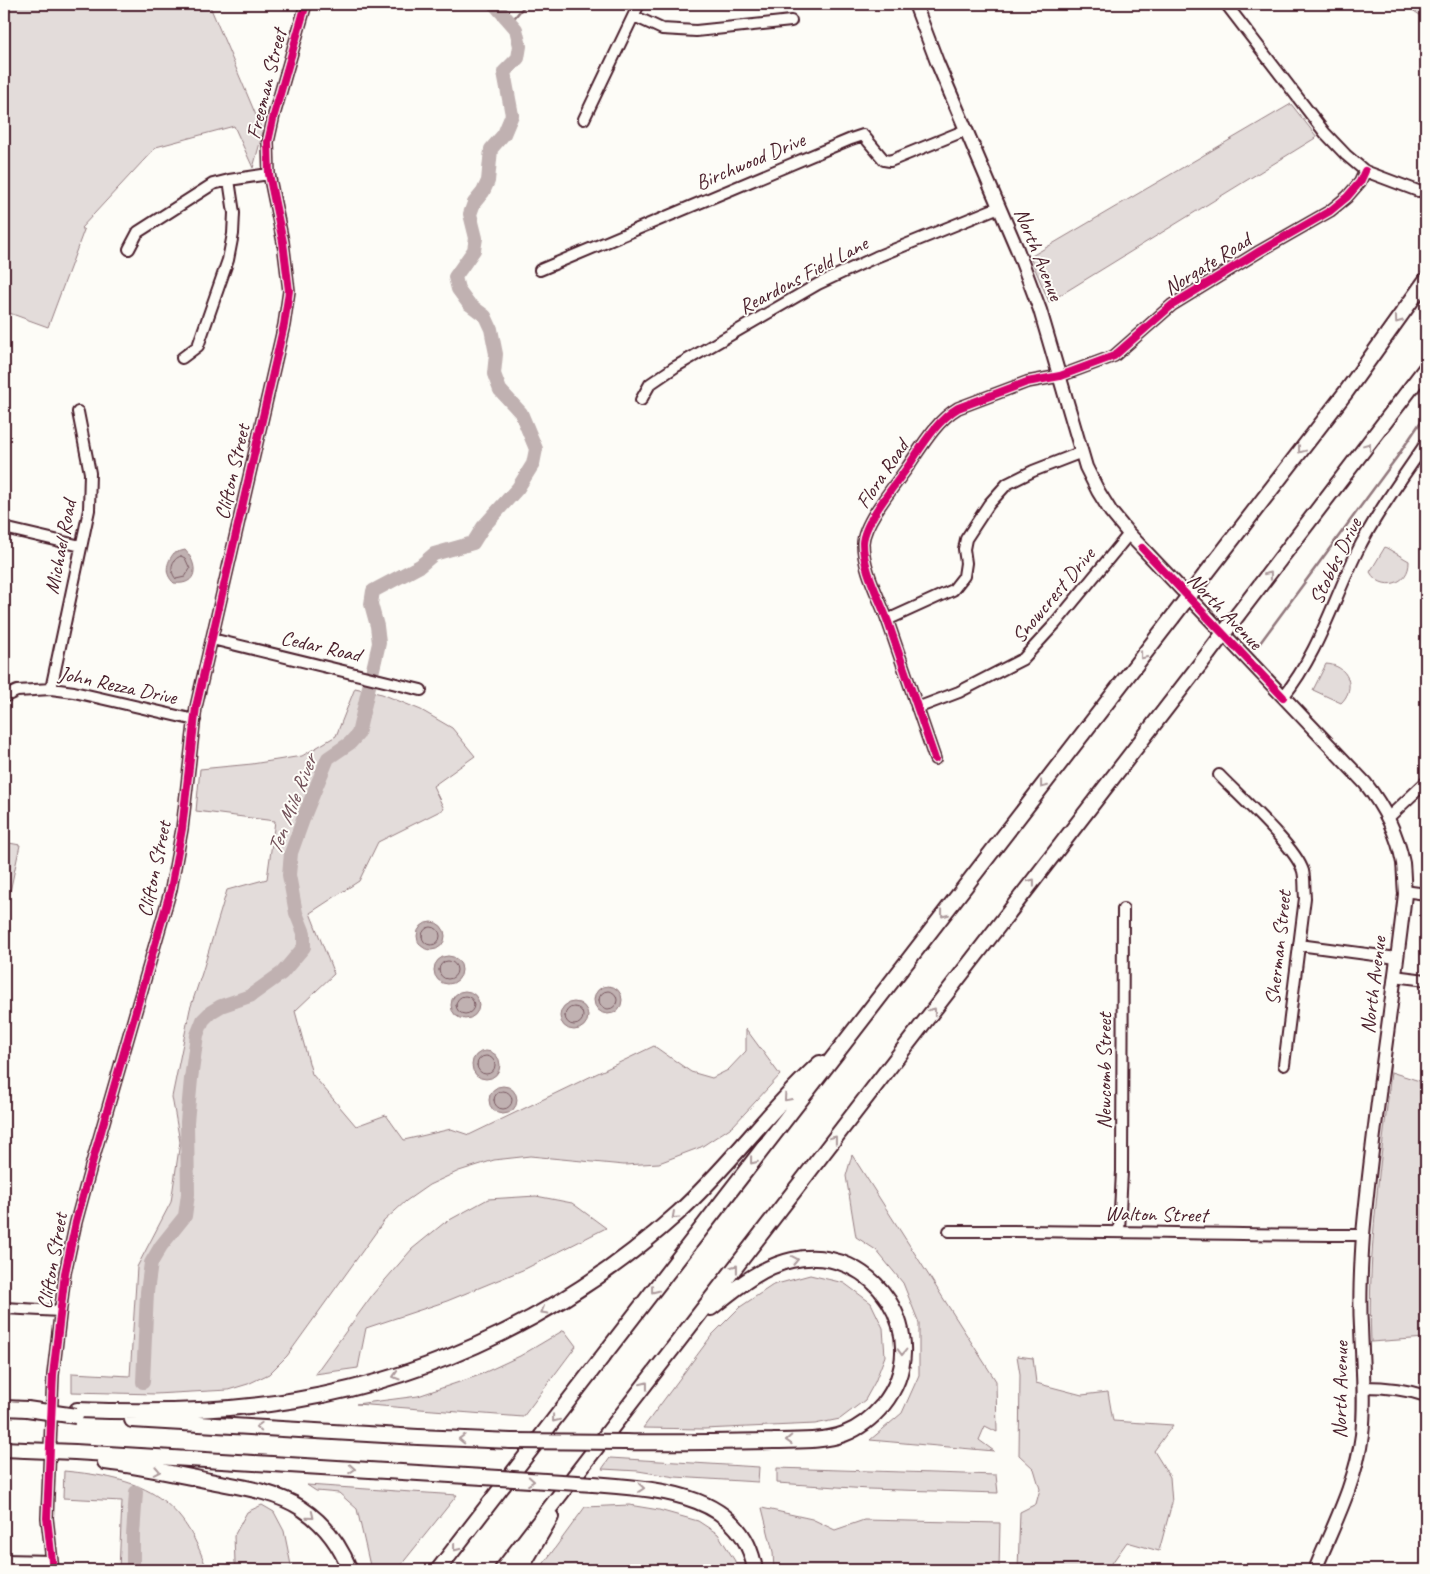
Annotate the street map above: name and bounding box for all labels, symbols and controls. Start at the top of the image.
street label: Freeman Street [240,23,293,142]
street label: Birchwood Drive [691,126,810,196]
street label: North Avenue [1009,204,1070,305]
street label: Norgate Road [1159,225,1258,301]
street label: Reardons Field Lane [734,229,874,320]
one-way arrow [1395,315,1404,324]
street label: Clifton Street [208,420,256,522]
street label: Flora Road [850,432,916,513]
one-way arrow [1362,442,1371,452]
one-way arrow [1298,445,1307,454]
street label: Michael Road [38,494,83,596]
street label: Stobbs Drive [1303,512,1368,608]
street label: Snowcrest Drive [1006,540,1102,648]
street label: North Avenue [1182,567,1269,656]
one-way arrow [1263,571,1272,581]
street label: Cedar Road [278,624,366,668]
one-way arrow [1140,650,1148,659]
street label: John Rezza Drive [56,660,180,710]
water label: Ten Mile River [260,748,325,859]
one-way arrow [1041,779,1049,788]
street label: Clifton Street [131,817,177,919]
one-way arrow [1027,879,1035,888]
street label: Sherman Street [1259,888,1297,1006]
one-way arrow [941,908,950,918]
street label: North Avenue [1354,934,1392,1035]
one-way arrow [927,1007,936,1017]
street label: Newcomb Street [1091,1011,1117,1129]
one-way arrow [783,1092,792,1101]
one-way arrow [828,1136,837,1145]
one-way arrow [750,1155,759,1165]
street label: Walton Street [1105,1200,1211,1228]
street label: Clifton Street [31,1209,74,1311]
one-way arrow [672,1210,681,1219]
one-way arrow [790,1256,799,1266]
one-way arrow [729,1265,737,1274]
one-way arrow [651,1284,660,1294]
one-way arrow [541,1305,550,1315]
street label: North Avenue [1326,1340,1354,1439]
one-way arrow [897,1348,907,1356]
one-way arrow [392,1371,400,1381]
one-way arrow [639,1381,648,1391]
one-way arrow [552,1413,560,1422]
one-way arrow [254,1422,262,1433]
one-way arrow [458,1434,466,1444]
one-way arrow [785,1435,793,1446]
one-way arrow [348,1464,356,1475]
one-way arrow [153,1465,161,1475]
one-way arrow [528,1475,536,1486]
one-way arrow [638,1483,646,1494]
one-way arrow [306,1510,315,1519]
one-way arrow [452,1542,461,1551]

